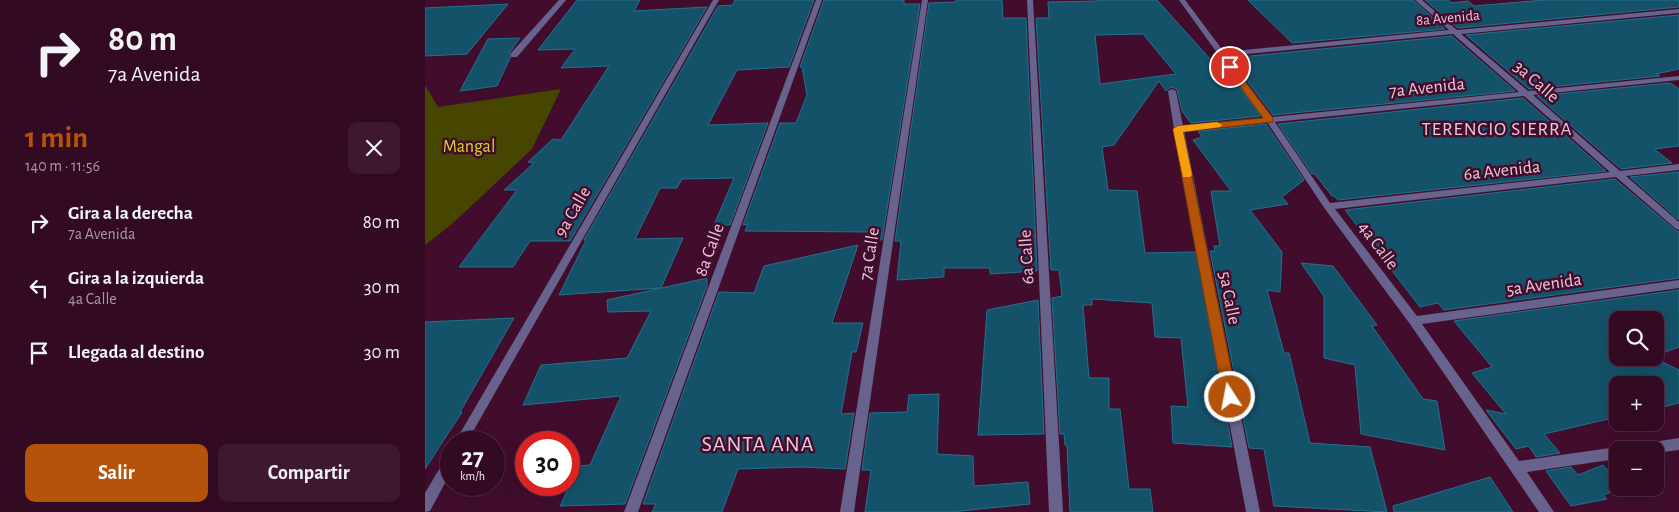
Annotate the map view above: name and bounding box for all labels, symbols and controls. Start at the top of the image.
street label: 8a Avenida [1415,8,1481,28]
icon: right [25,20,90,85]
text: 80 m [108,22,177,57]
pin [1209,46,1251,88]
icon: arrive [1216,53,1244,81]
street label: 3a Calle [1510,58,1562,106]
text: 7a Avenida [108,63,201,85]
street label: 7a Avenida [1388,75,1466,101]
district label: TERENCIO SIERRA [1422,120,1572,139]
button: close [348,122,400,174]
text: 1 min [25,123,88,153]
park label: Mangal [443,138,495,156]
text: 140 m · 11:56 [25,158,100,174]
street label: 6a Avenida [1463,158,1541,184]
street label: 9a Calle [552,184,594,240]
text: Gira a la derecha [68,204,193,223]
icon: right [25,209,53,237]
text: 80 m [363,213,400,232]
street label: 4a Calle [1354,219,1402,273]
street label: 8a Calle [692,221,728,279]
text: 7a Avenida [68,226,135,242]
street label: 7a Calle [857,226,883,282]
street label: 6a Calle [1017,229,1037,285]
text: Gira a la izquierda [68,269,204,288]
street label: 5a Calle [1215,270,1243,326]
street label: 5a Avenida [1505,271,1583,299]
icon: left [25,274,53,302]
text: 30 m [364,278,400,297]
text: 4a Calle [68,291,117,307]
map controls [1609,311,1664,496]
button: search [1609,311,1664,366]
icon: arrive [25,339,53,367]
text: Llegada al destino [68,343,205,362]
text: 30 m [364,343,400,362]
position arrow [1203,370,1255,422]
button: + [1609,376,1664,431]
speed limit sign: 30 [515,431,580,496]
district label: SANTA ANA [701,433,815,455]
button: − [1609,441,1664,496]
button: Salir [25,444,208,502]
button: Compartir [218,444,400,502]
text: 27 [461,445,484,470]
text: km/h [460,470,485,482]

